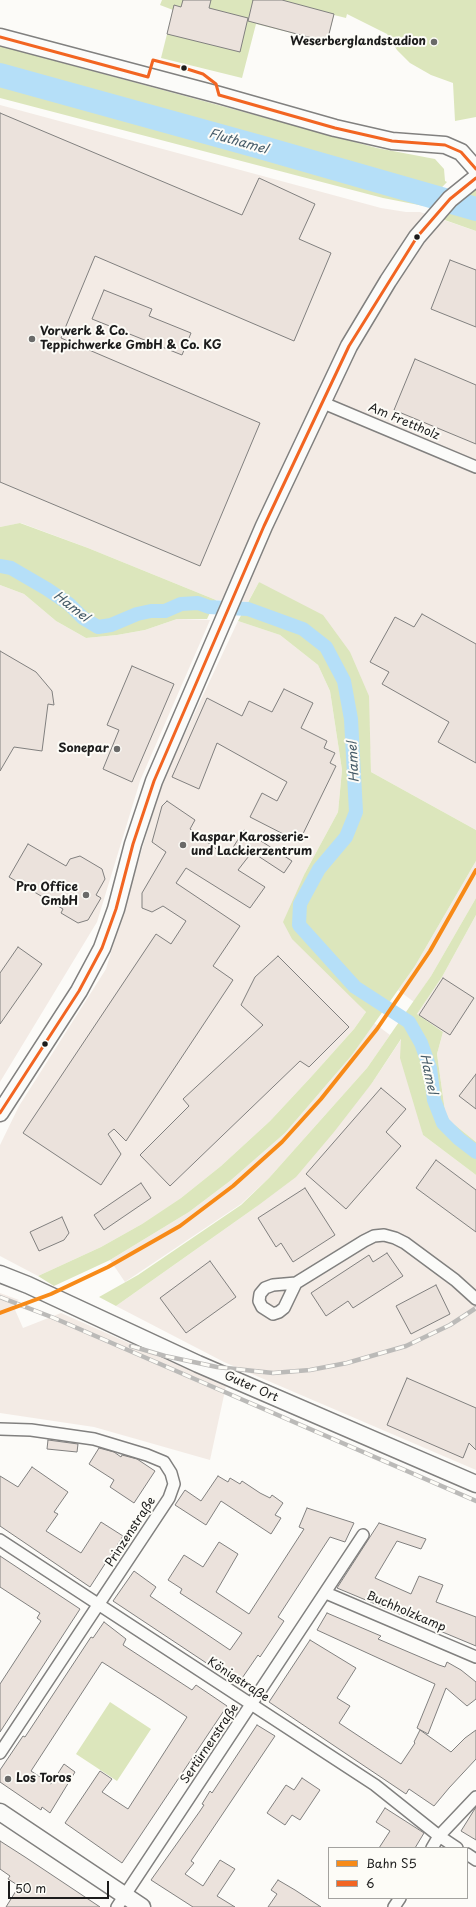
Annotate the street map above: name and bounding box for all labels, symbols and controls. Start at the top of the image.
place label: Weserberglandstadion [290,35,426,49]
marker: Weserberglandstadion [429,37,439,47]
unlabelled marker [179,63,189,73]
water label: Fluthamel [207,126,269,158]
unlabelled marker [412,232,422,242]
place label: Vorwerk & Co. Teppichwerke GmbH & Co. KG [40,325,222,353]
marker: Vorwerk & Co. Teppichwerke GmbH & Co. KG [27,334,37,344]
street label: Am Frettholz [366,401,442,443]
water label: Hamel [50,588,92,626]
water label: Hamel [345,741,363,783]
place label: Sonepar [58,742,109,756]
marker: Sonepar [112,744,122,754]
place label: Kaspar Karosserie- und Lackierzentrum [191,831,312,859]
marker: Kaspar Karosserie- und Lackierzentrum [178,840,188,850]
place label: Pro Office GmbH [16,881,78,909]
marker: Pro Office GmbH [81,890,91,900]
unlabelled marker [40,1039,50,1049]
water label: Hamel [416,1052,440,1096]
street label: Guter Ort [222,1369,280,1405]
street label: Prinzenstraße [103,1494,159,1570]
street label: Buchholzkamp [364,1589,448,1635]
street label: Königstraße [204,1655,272,1705]
street label: Sertürnerstraße [178,1701,242,1787]
place label: Los Toros [16,1772,71,1786]
marker: Los Toros [3,1774,13,1784]
legend [328,1847,468,1899]
text: Bahn S5 [366,1854,417,1872]
scale bar [10,1873,111,1899]
text: 6 [366,1874,374,1892]
text: 50 m [15,1879,46,1897]

